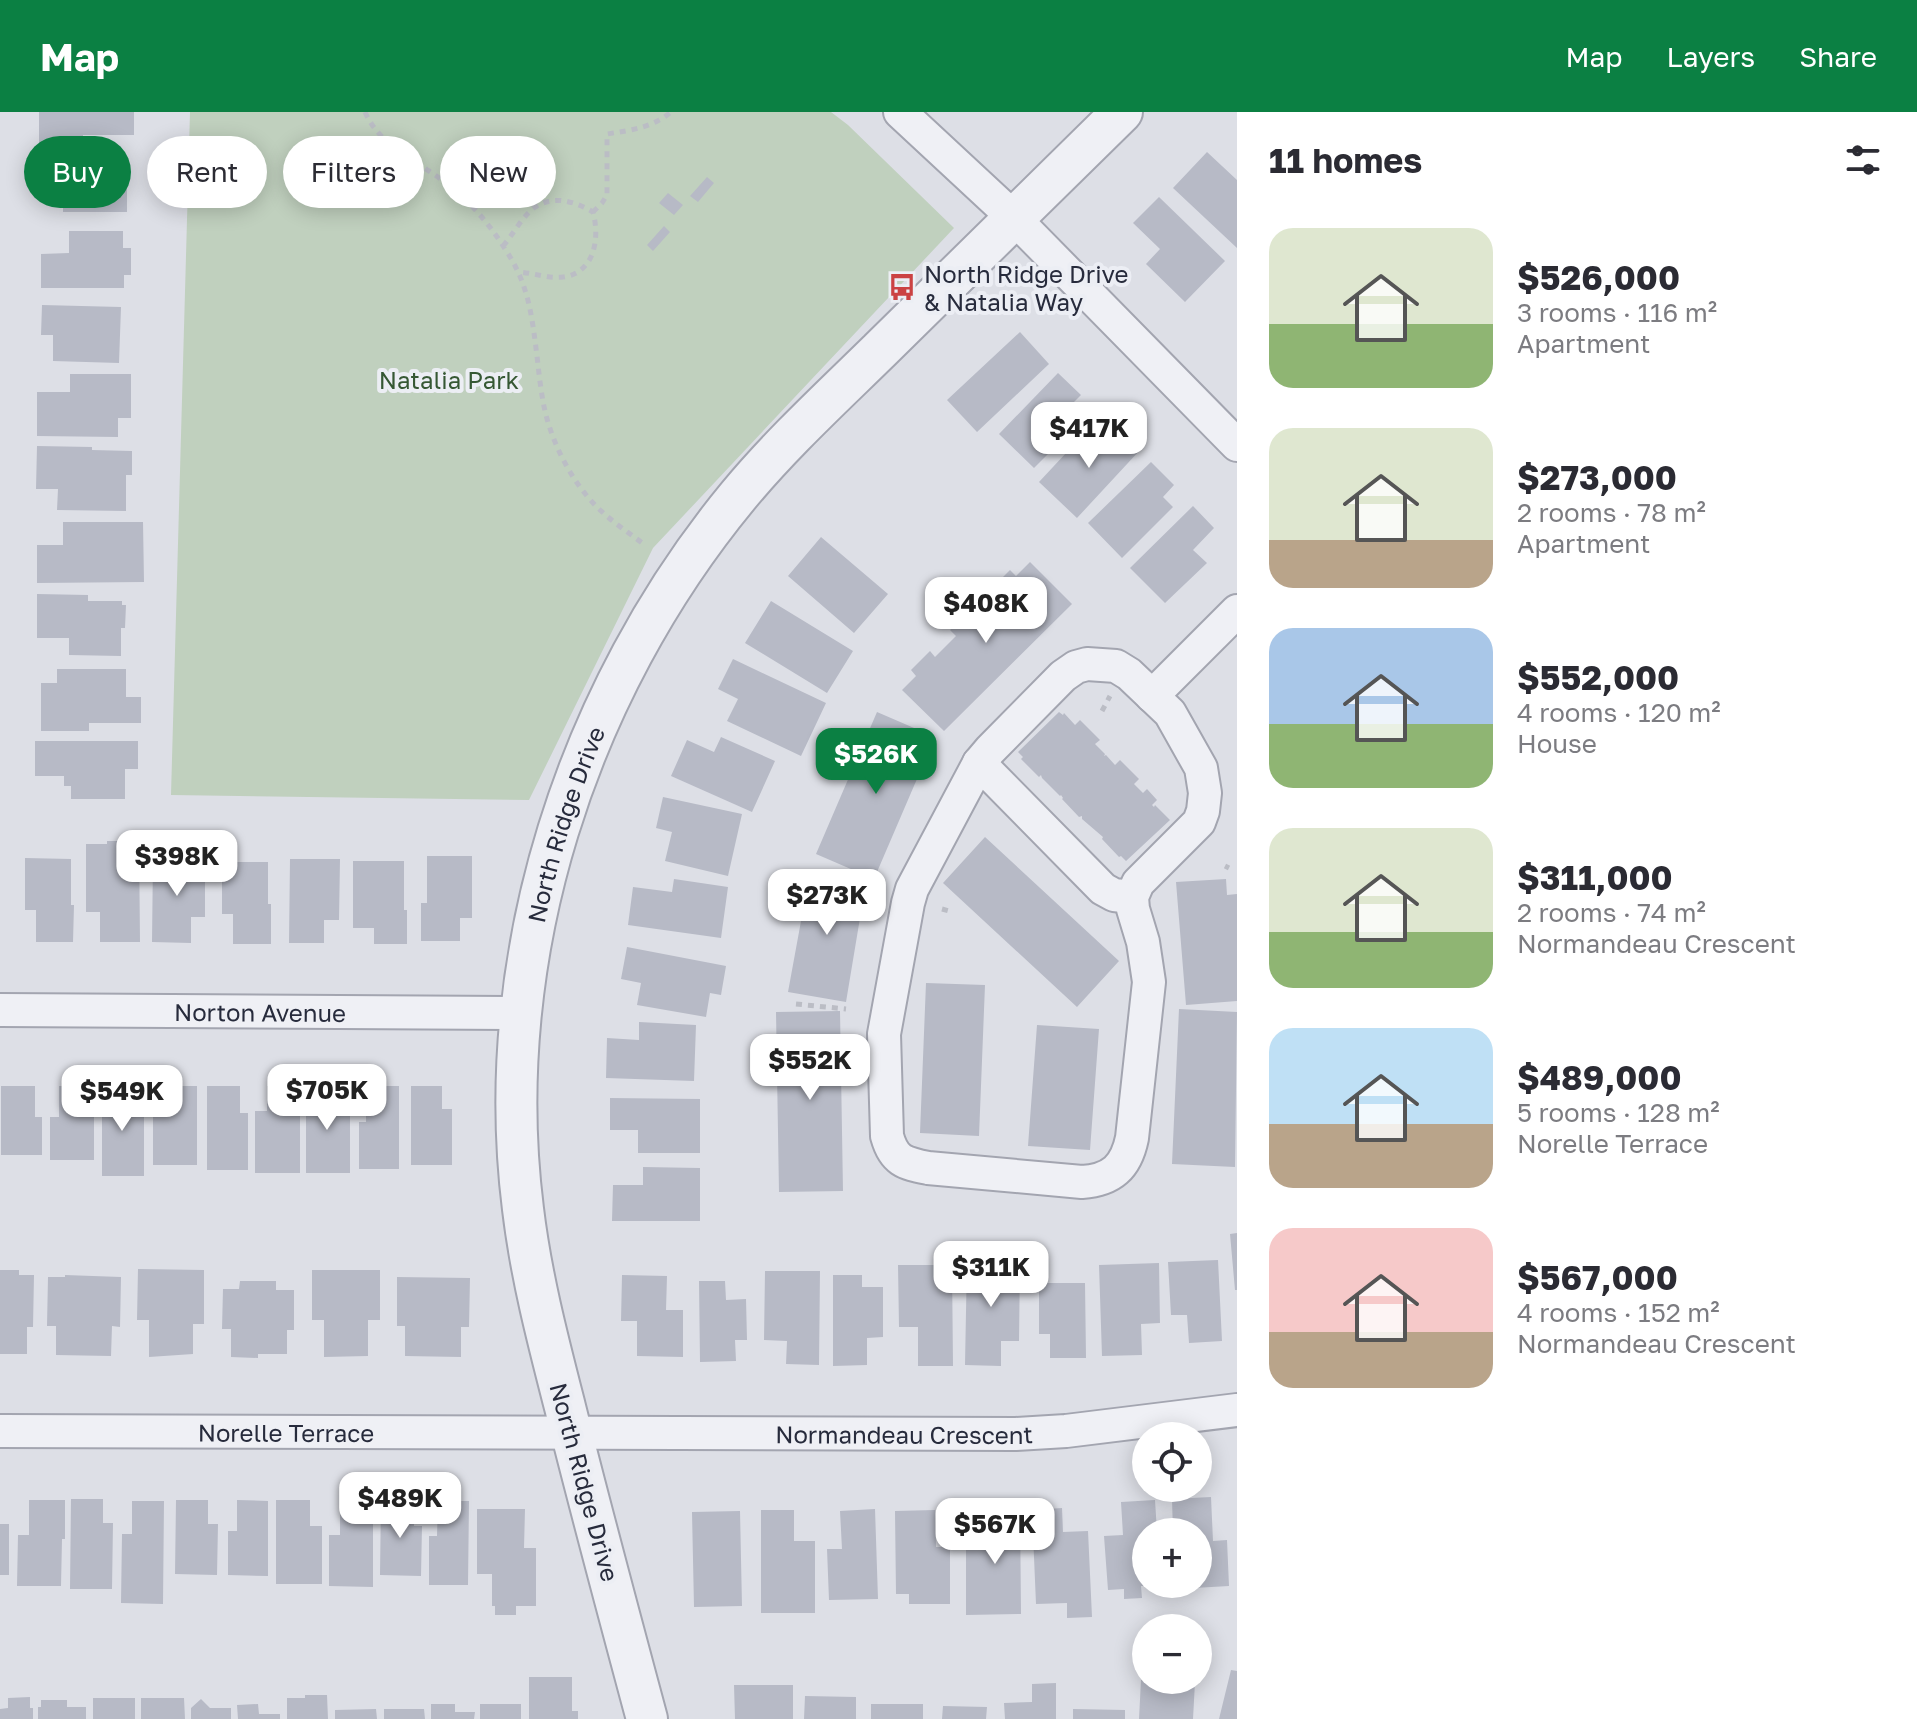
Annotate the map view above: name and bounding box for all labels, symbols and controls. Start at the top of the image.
text: Map [40,34,119,79]
text: Map [1565,40,1623,73]
text: Layers [1667,40,1755,73]
text: Share [1799,40,1877,73]
chip: Buy [24,136,131,208]
chip: Rent [147,136,267,208]
chip: Filters [283,136,424,208]
chip: New [440,136,556,208]
icon: filters [1841,138,1885,182]
text: 11 homes [1269,140,1422,180]
text: $526,000 [1517,257,1680,297]
place label: North Ridge Drive & Natalia Way [924,259,1129,316]
icon: home [1333,260,1429,356]
bus stop icon: North Ridge Drive & Natalia Way [887,272,917,302]
text: 3 rooms · 116 m² [1517,297,1717,328]
text: Apartment [1517,328,1650,359]
park label: Natalia Park [379,365,519,394]
pin: $417K [1033,402,1145,470]
text: $417K [1049,412,1129,443]
text: $273,000 [1517,457,1677,497]
icon: home [1333,460,1429,556]
text: 2 rooms · 78 m² [1517,497,1706,528]
text: Apartment [1517,528,1650,559]
pin: $408K [930,577,1042,645]
text: $408K [943,587,1029,618]
text: $552,000 [1517,657,1679,697]
icon: home [1333,660,1429,756]
text: 4 rooms · 120 m² [1517,697,1721,728]
street label: North Ridge Drive [521,722,610,925]
pin: $526K [820,728,932,796]
text: House [1517,728,1597,759]
text: $526K [834,738,918,769]
pin: $398K [121,830,233,898]
text: $398K [134,840,220,871]
text: $311,000 [1517,857,1673,897]
icon: home [1333,860,1429,956]
pin: $273K [771,869,883,937]
text: $273K [786,879,868,910]
text: 2 rooms · 74 m² [1517,897,1706,928]
text: Normandeau Crescent [1517,928,1796,959]
street label: Norton Avenue [174,997,346,1026]
pin: $552K [754,1034,866,1102]
text: $552K [768,1044,852,1075]
text: $489,000 [1517,1057,1682,1097]
icon: home [1333,1060,1429,1156]
pin: $705K [271,1064,383,1132]
pin: $549K [66,1065,178,1133]
text: $705K [285,1074,369,1105]
text: $549K [80,1075,164,1106]
text: 5 rooms · 128 m² [1517,1097,1720,1128]
text: Norelle Terrace [1517,1128,1708,1159]
pin: $311K [935,1241,1047,1309]
text: $311K [952,1251,1030,1282]
text: $567,000 [1517,1257,1678,1297]
icon: home [1333,1260,1429,1356]
text: 4 rooms · 152 m² [1517,1297,1720,1328]
text: Normandeau Crescent [1517,1328,1796,1359]
street label: North Ridge Drive [545,1379,625,1585]
street label: Norelle Terrace [198,1417,374,1447]
street label: Normandeau Crescent [775,1419,1034,1449]
map controls [1132,1422,1212,1694]
button: locate [1132,1422,1212,1502]
pin: $489K [344,1472,456,1540]
text: $489K [357,1482,443,1513]
pin: $567K [939,1498,1051,1566]
text: $567K [954,1508,1036,1539]
button: + [1132,1518,1212,1598]
button: − [1132,1614,1212,1694]

